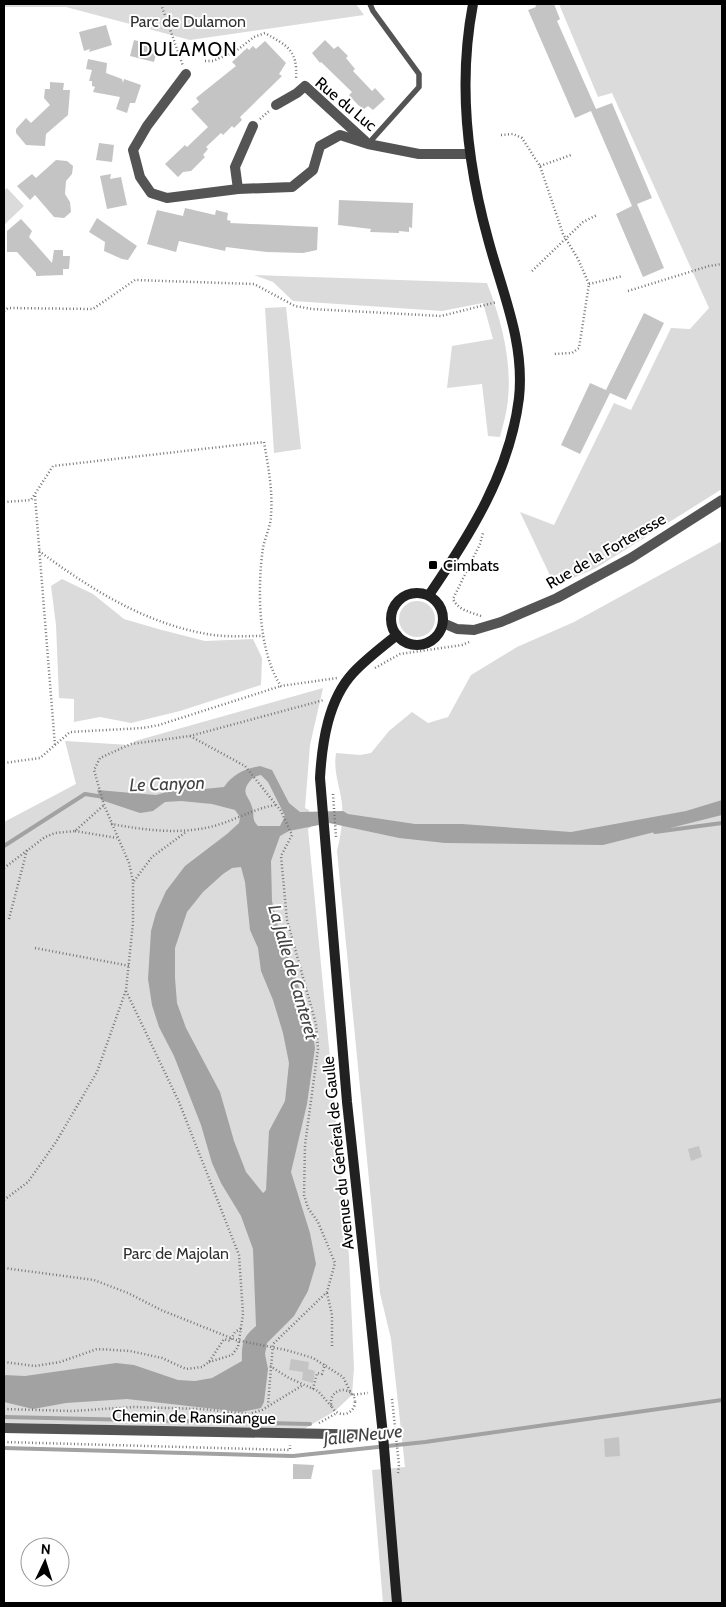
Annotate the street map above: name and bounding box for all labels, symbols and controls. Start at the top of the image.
park label: Parc de Dulamon [130,12,246,31]
district label: DULAMON [138,38,238,61]
street label: Rue du Luc [312,73,380,135]
street label: Rue de la Forteresse [543,509,669,593]
place label: Cimbats [443,556,500,575]
marker: Cimbats [427,559,439,571]
water label: Le Canyon [129,772,205,796]
water label: La Jalle de Canteret [263,902,323,1043]
street label: Avenue du Général de Gaulle [318,1055,358,1251]
park label: Parc de Majolan [123,1244,229,1263]
street label: Chemin de Ransinangue [112,1406,276,1428]
water label: Jalle Neuve [320,1420,404,1450]
north arrow [20,1537,70,1587]
text: N [40,1540,51,1558]

